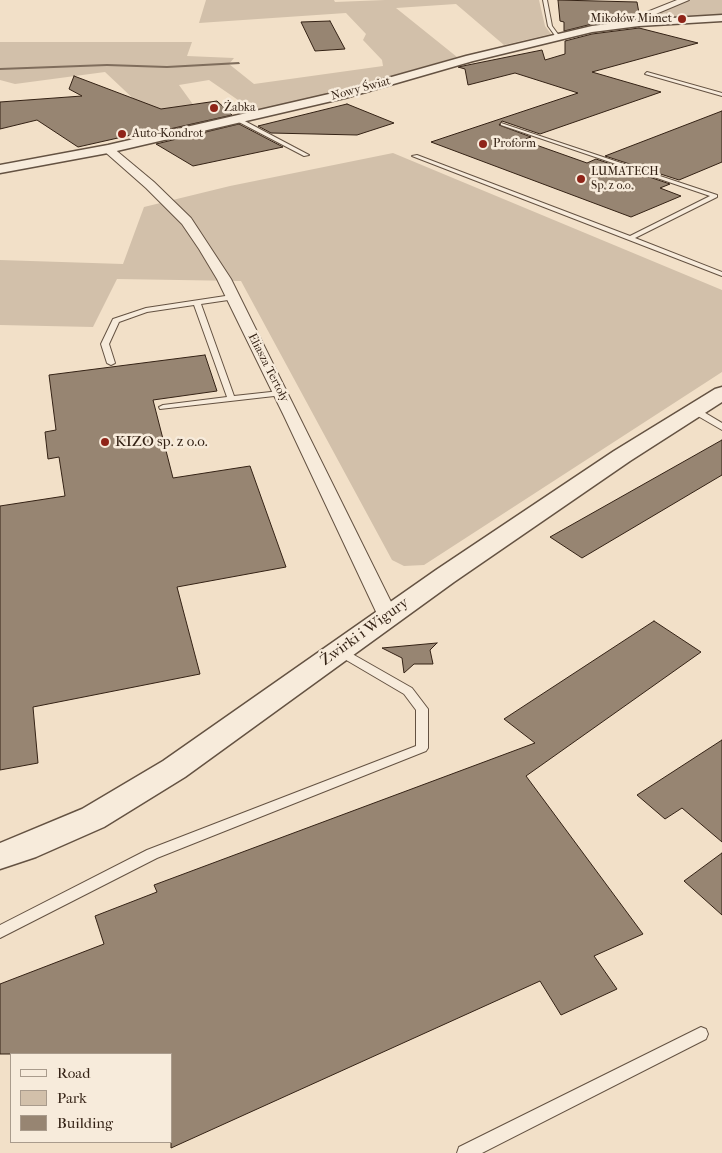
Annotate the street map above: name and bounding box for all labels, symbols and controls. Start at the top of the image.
place label: Mikołów Mimet [590,12,672,26]
marker: Mikołów Mimet [676,13,688,25]
street label: Nowy Świat [330,74,392,104]
place label: Żabka [224,101,256,115]
marker: Żabka [208,102,220,114]
place label: Auto-Kondrot [132,127,203,141]
marker: Auto-Kondrot [116,128,128,140]
place label: Proform [493,137,536,151]
marker: Proform [477,138,489,150]
place label: LUMATECH Sp. z o.o. [591,165,659,193]
marker: LUMATECH Sp. z o.o. [575,173,587,185]
street label: Eliasza Tertoły [244,331,292,405]
place label: KIZO sp. z o.o. [115,433,208,451]
marker: KIZO sp. z o.o. [99,436,111,448]
street label: Żwirki i Wigury [317,594,413,670]
legend [10,1053,172,1143]
text: Road [57,1064,90,1082]
text: Park [57,1089,87,1107]
text: Building [57,1114,113,1132]

